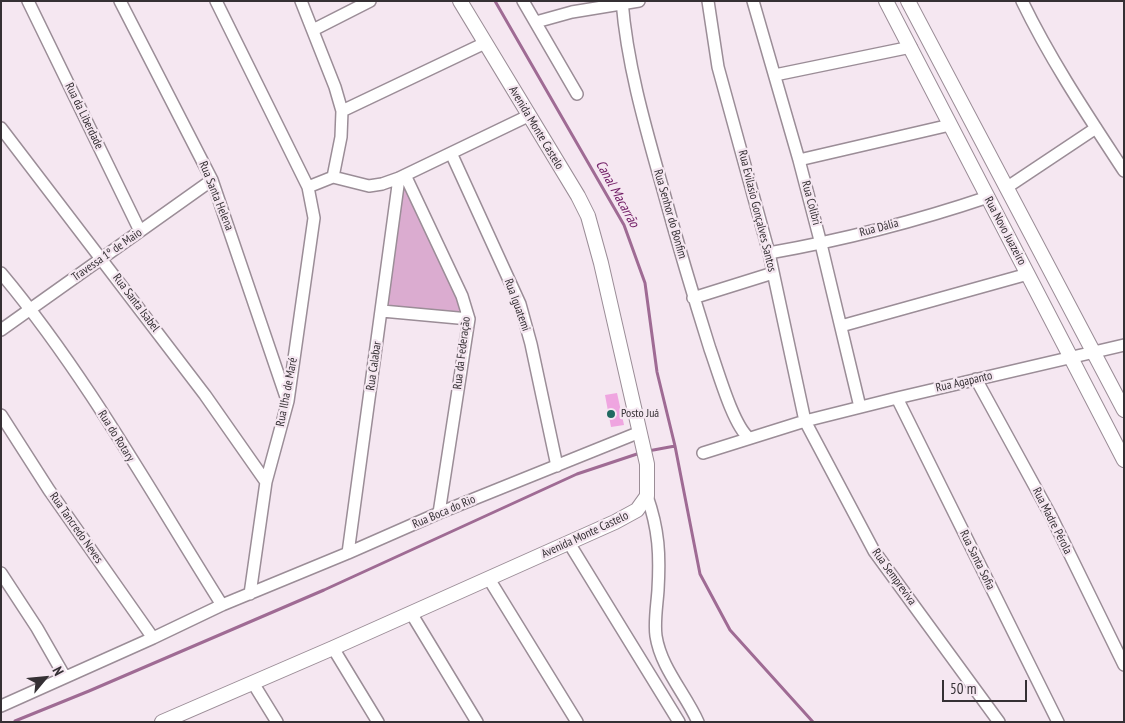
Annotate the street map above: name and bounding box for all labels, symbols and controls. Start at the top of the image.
street label: Rua da Liberdade [62,80,106,152]
street label: Avenida Monte Castelo [506,84,566,172]
street label: Rua Evilasio Gonçalves Santos [735,149,779,273]
water label: Canal Macarrão [592,157,642,231]
street label: Rua Santa Helena [196,159,236,233]
street label: Rua Senhor do Bonfim [650,168,690,260]
street label: Rua Colibri [798,179,824,227]
street label: Rua Novo Juazeiro [981,194,1029,268]
street label: Rua Dália [858,216,900,240]
street label: Travessa 1º de Maio [69,226,145,284]
street label: Rua Santa Isabel [110,271,162,335]
street label: Rua Iguatemi [501,277,533,333]
street label: Rua da Federação [450,316,474,390]
street label: Rua Calabar [363,341,385,391]
street label: Rua Ilha de Maré [273,356,301,428]
street label: Rua Agapanto [934,369,994,395]
place label: Posto Juá [621,407,659,421]
street label: Rua do Rotary [95,408,137,464]
marker: Posto Juá [605,408,617,420]
street label: Rua Madre Pérola [1029,485,1075,557]
street label: Rua Tancredo Neves [46,490,106,566]
street label: Rua Boca do Rio [410,492,478,532]
street label: Avenida Monte Castelo [539,509,631,561]
street label: Rua Santa Sofia [956,528,998,592]
street label: Rua Sempreviva [869,546,919,608]
north arrow [20,653,70,703]
text: N [49,663,68,679]
scale bar [945,670,1030,702]
text: 50 m [950,679,976,698]

